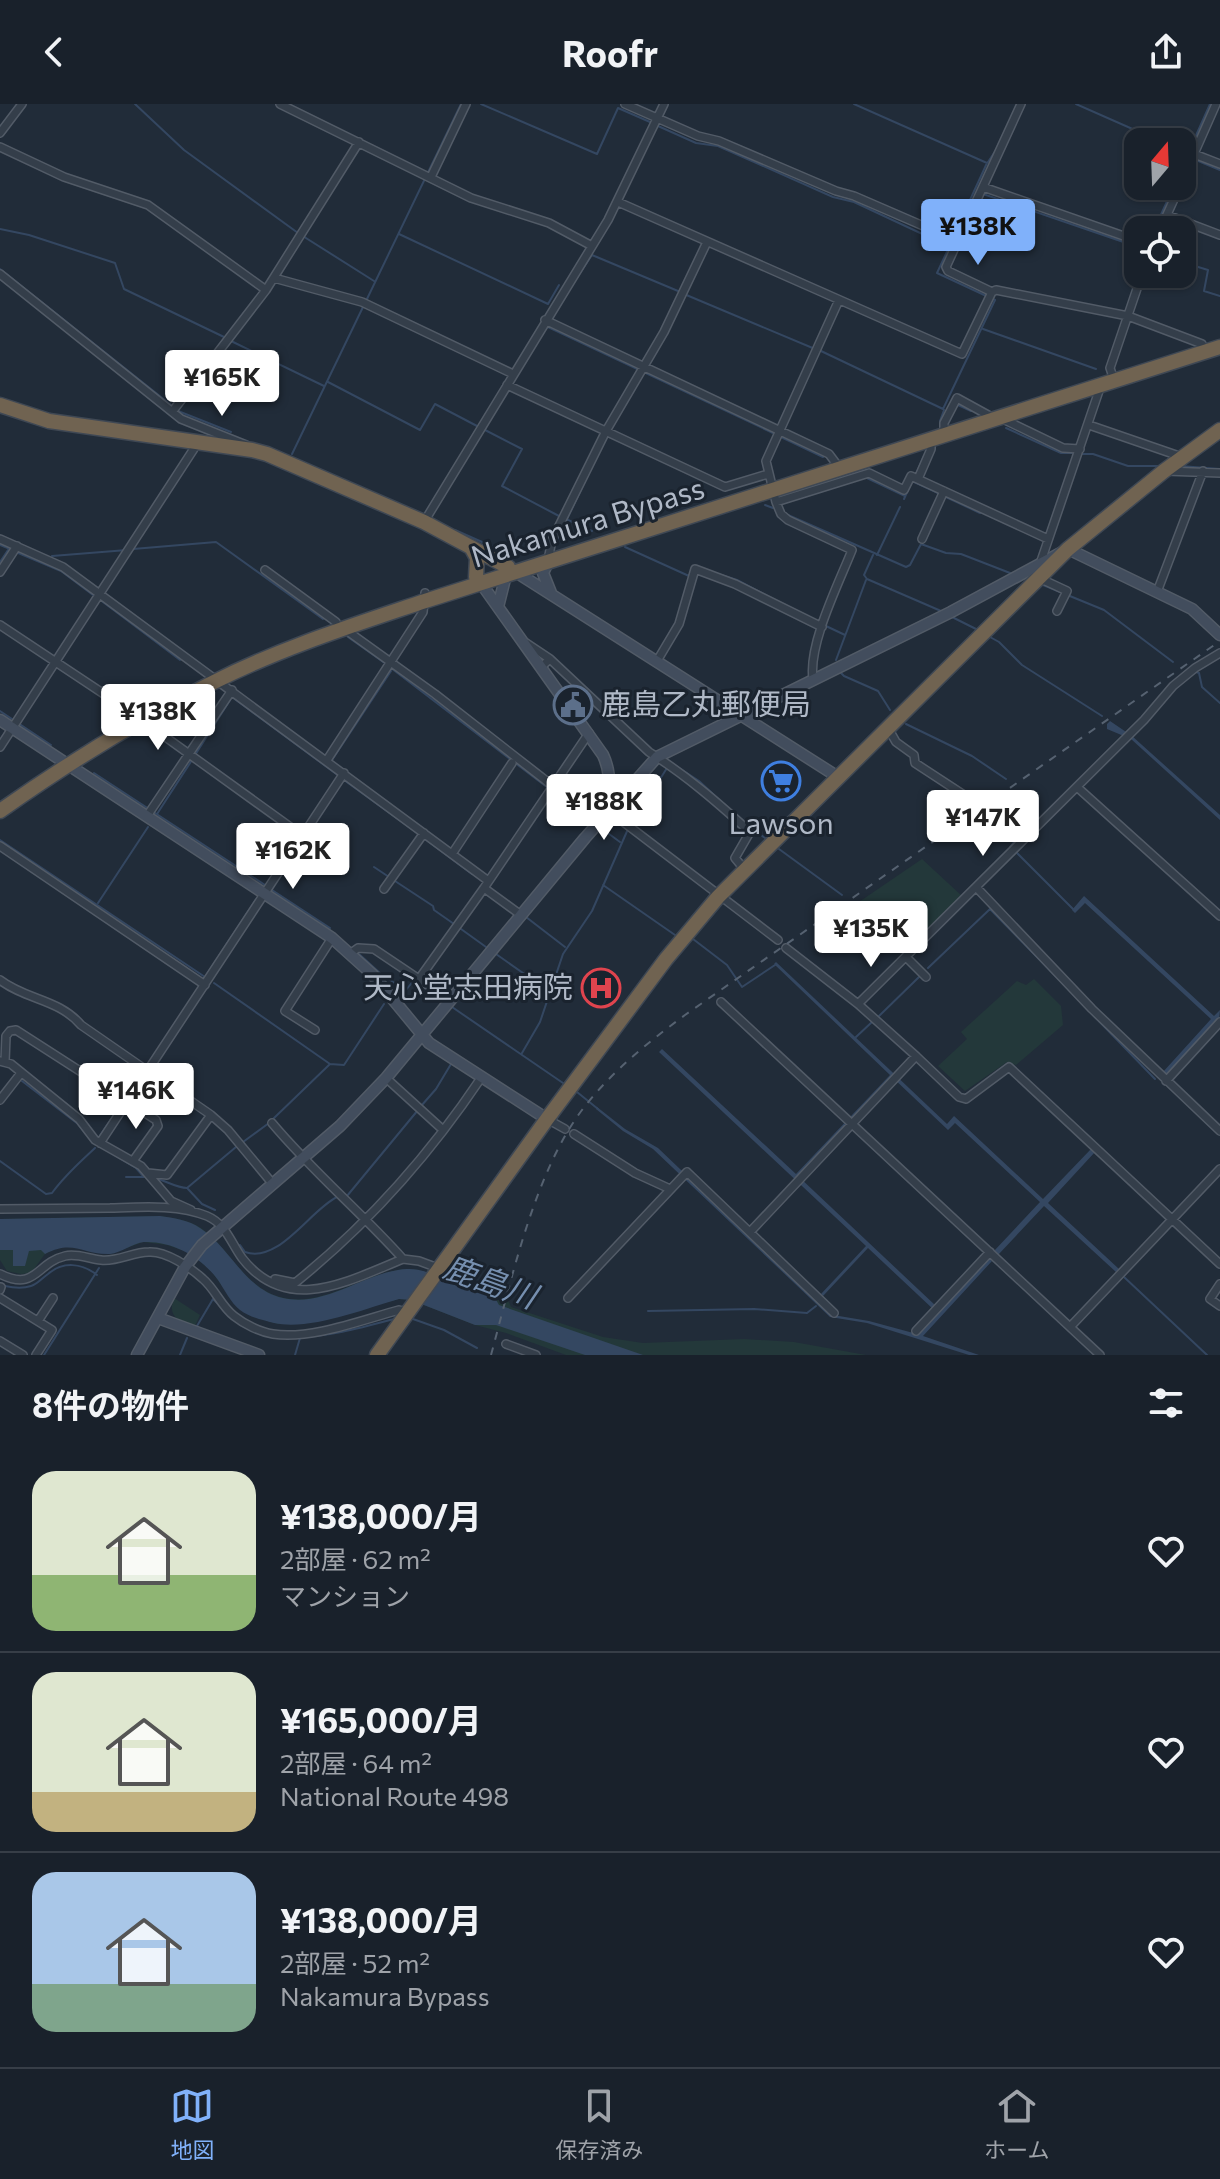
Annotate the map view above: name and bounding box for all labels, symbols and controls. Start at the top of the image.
icon: back [32,30,76,74]
text: Roofr [562,30,658,74]
icon: share [1144,30,1188,74]
north arrow [1124,128,1196,200]
map controls [1124,128,1196,288]
pin: ¥138K [922,199,1034,267]
text: ¥138K [939,209,1017,240]
button: locate [1124,216,1196,288]
pin: ¥165K [166,350,278,418]
text: ¥165K [183,360,261,391]
street label: Nakamura Bypass [466,468,708,574]
pin: ¥138K [102,684,214,752]
public building icon: 鹿島乙丸郵便局 [552,684,594,726]
place label: 鹿島乙丸郵便局 [601,684,811,721]
text: ¥138K [119,694,197,725]
supermarket icon: Lawson [760,760,802,802]
pin: ¥188K [548,774,660,842]
text: ¥188K [565,784,643,815]
pin: ¥147K [927,790,1039,858]
text: ¥147K [945,800,1021,831]
place label: Lawson [728,803,834,840]
pin: ¥162K [237,823,349,891]
text: ¥162K [254,833,332,864]
pin: ¥135K [815,901,927,969]
text: ¥135K [833,911,909,942]
place label: 天心堂志田病院 [363,967,573,1004]
hospital icon: 天心堂志田病院 [580,967,622,1009]
pin: ¥146K [80,1063,192,1131]
text: ¥146K [97,1073,175,1104]
water label: 鹿島川 [439,1245,545,1316]
icon: filters [1144,1381,1188,1425]
text: 8件の物件 [32,1383,189,1425]
text: ¥138,000/月 [280,1494,482,1536]
icon: home [96,1503,192,1599]
icon: heart [1144,1529,1188,1573]
text: 2部屋 · 62 m² [280,1543,431,1574]
text: マンション [280,1580,410,1611]
text: ¥165,000/月 [280,1698,482,1740]
icon: home [96,1704,192,1800]
icon: heart [1144,1730,1188,1774]
text: 2部屋 · 64 m² [280,1747,432,1778]
text: National Route 498 [280,1780,509,1811]
text: ¥138,000/月 [280,1898,482,1940]
icon: home [96,1904,192,2000]
icon: heart [1144,1930,1188,1974]
text: 2部屋 · 52 m² [280,1947,430,1978]
text: Nakamura Bypass [280,1980,490,2011]
tab: 地図 [170,2084,214,2164]
tab: 保存済み [555,2084,643,2164]
tab: ホーム [984,2084,1050,2164]

